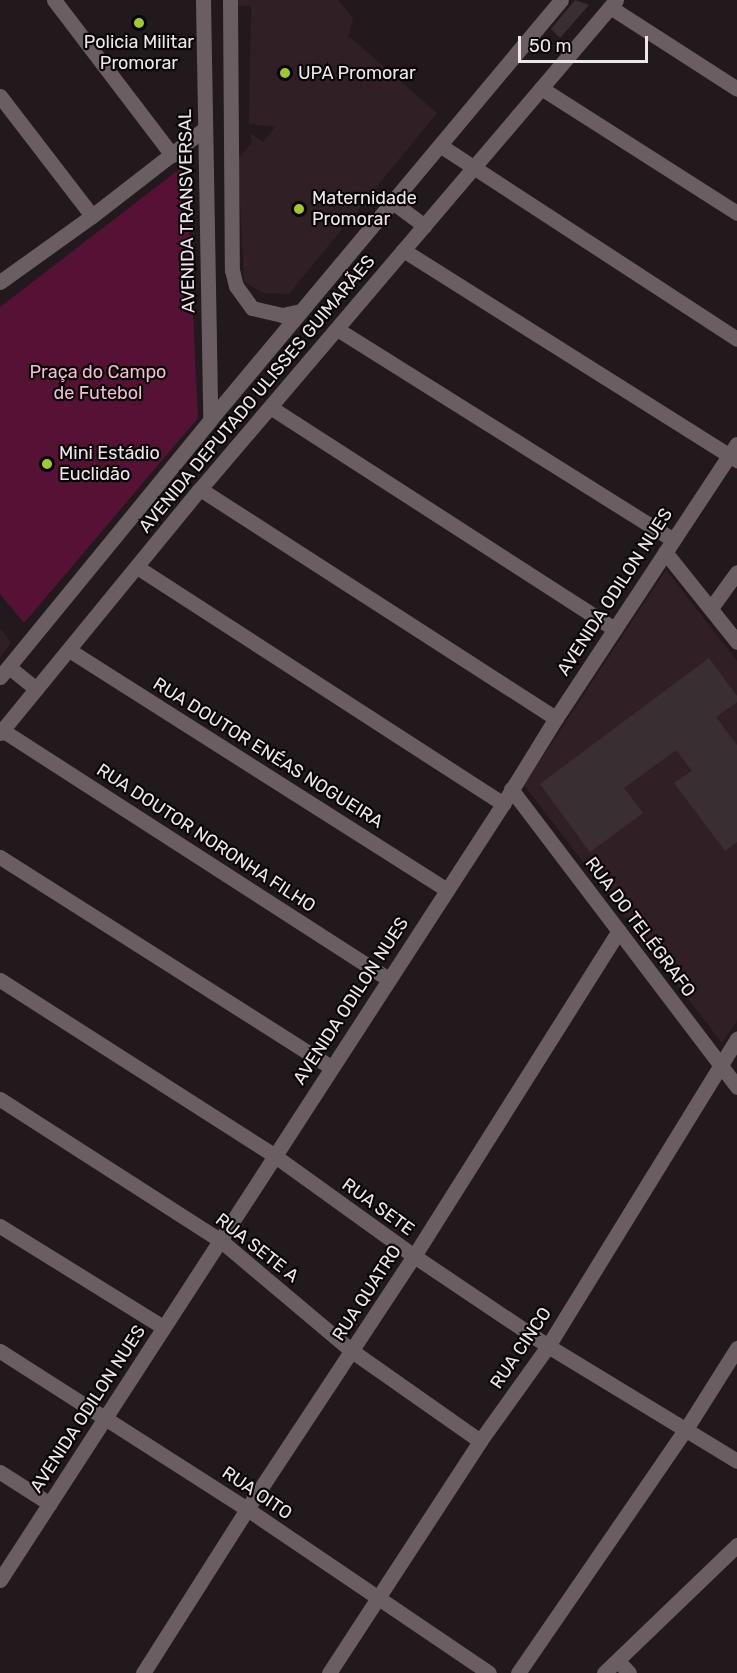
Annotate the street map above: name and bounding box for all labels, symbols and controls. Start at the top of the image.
marker: Policia Militar Promorar [132,16,146,30]
scale bar [521,24,652,62]
place label: Policia Militar Promorar [84,32,194,74]
text: 50 m [529,35,572,57]
place label: UPA Promorar [298,62,416,84]
marker: UPA Promorar [276,64,294,82]
street label: AVENIDA TRANSVERSAL [174,108,200,314]
place label: Maternidade Promorar [312,188,417,230]
marker: Maternidade Promorar [290,200,308,218]
street label: AVENIDA DEPUTADO ULISSES GUIMARÃES [134,251,380,537]
park label: Praça do Campo de Futebol [30,362,166,404]
place label: Mini Estádio Euclidão [59,443,160,486]
marker: Mini Estádio Euclidão [40,457,54,471]
street label: AVENIDA ODILON NUES [553,504,677,680]
street label: RUA DOUTOR ENÉAS NOGUEIRA [149,673,387,833]
street label: RUA DOUTOR NORONHA FILHO [92,759,320,917]
street label: RUA DO TELÉGRAFO [580,852,700,1002]
street label: AVENIDA ODILON NUES [289,913,413,1089]
street label: RUA SETE [338,1174,418,1240]
street label: RUA SETE A [211,1209,303,1287]
street label: RUA QUATRO [328,1241,406,1345]
street label: RUA CINCO [486,1303,556,1393]
street label: AVENIDA ODILON NUES [26,1321,150,1497]
street label: RUA OITO [218,1462,296,1524]

